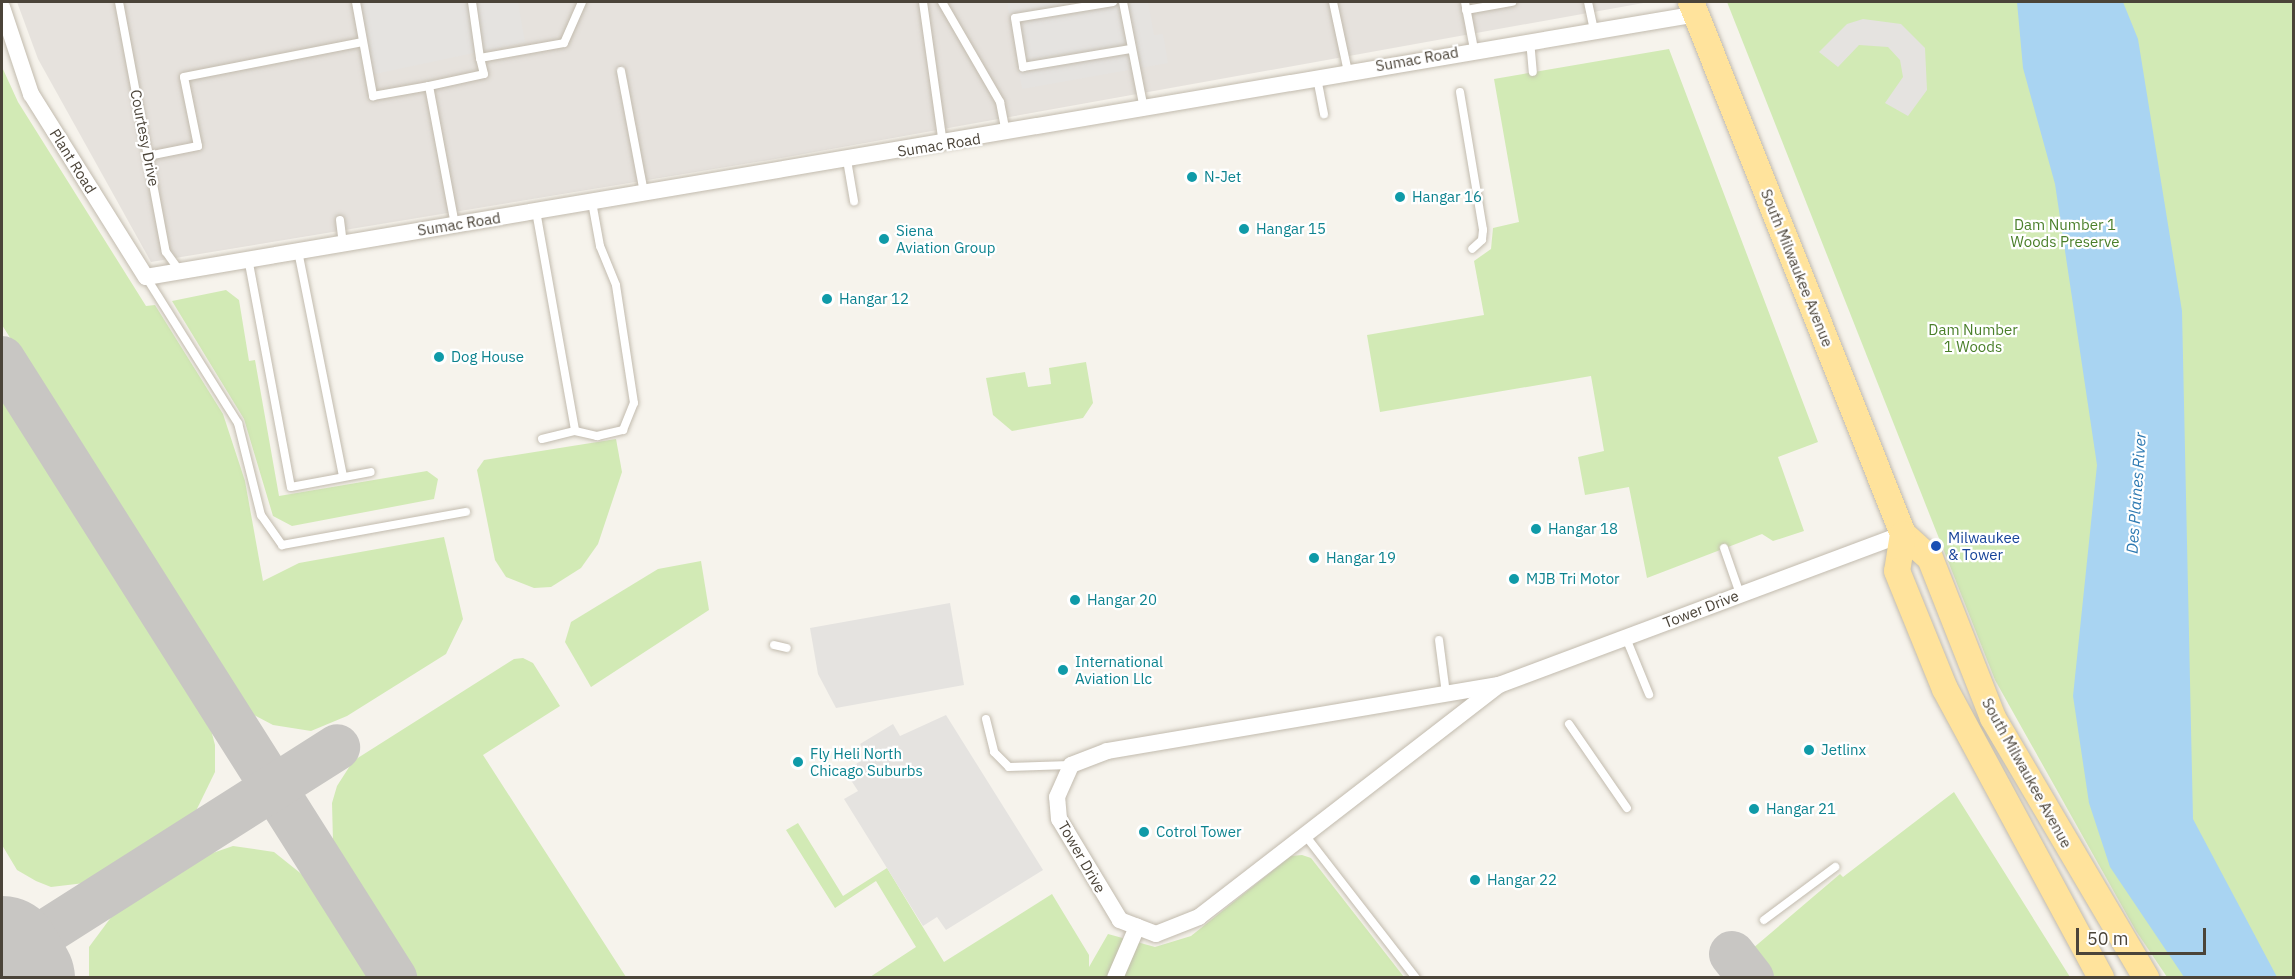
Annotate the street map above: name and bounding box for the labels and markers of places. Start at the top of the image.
place label: N-Jet [1204,168,1241,186]
marker: N-Jet [1185,170,1199,184]
place label: Hangar 16 [1412,188,1482,206]
marker: Hangar 16 [1393,190,1407,204]
place label: Hangar 15 [1256,220,1326,238]
place label: Siena Aviation Group [896,221,995,256]
marker: Hangar 15 [1237,222,1251,236]
marker: Siena Aviation Group [877,232,891,246]
place label: Hangar 12 [839,290,909,308]
marker: Hangar 12 [820,292,834,306]
place label: Dog House [451,348,524,366]
marker: Dog House [432,350,446,364]
place label: Hangar 18 [1548,520,1618,538]
marker: Hangar 18 [1529,522,1543,536]
place label: Milwaukee & Tower [1948,528,2020,563]
marker: Milwaukee & Tower [1929,539,1943,553]
place label: Hangar 19 [1326,549,1396,567]
marker: Hangar 19 [1307,551,1321,565]
place label: MJB Tri Motor [1526,570,1620,588]
marker: MJB Tri Motor [1507,572,1521,586]
place label: Hangar 20 [1087,591,1157,609]
marker: Hangar 20 [1068,593,1082,607]
place label: International Aviation Llc [1075,652,1163,687]
marker: International Aviation Llc [1056,663,1070,677]
place label: Jetlinx [1821,741,1866,759]
marker: Jetlinx [1802,743,1816,757]
place label: Fly Heli North Chicago Suburbs [810,744,923,779]
marker: Fly Heli North Chicago Suburbs [791,755,805,769]
place label: Hangar 21 [1766,800,1836,818]
marker: Hangar 21 [1747,802,1761,816]
place label: Cotrol Tower [1156,823,1242,841]
marker: Cotrol Tower [1137,825,1151,839]
place label: Hangar 22 [1487,871,1557,889]
marker: Hangar 22 [1468,873,1482,887]

